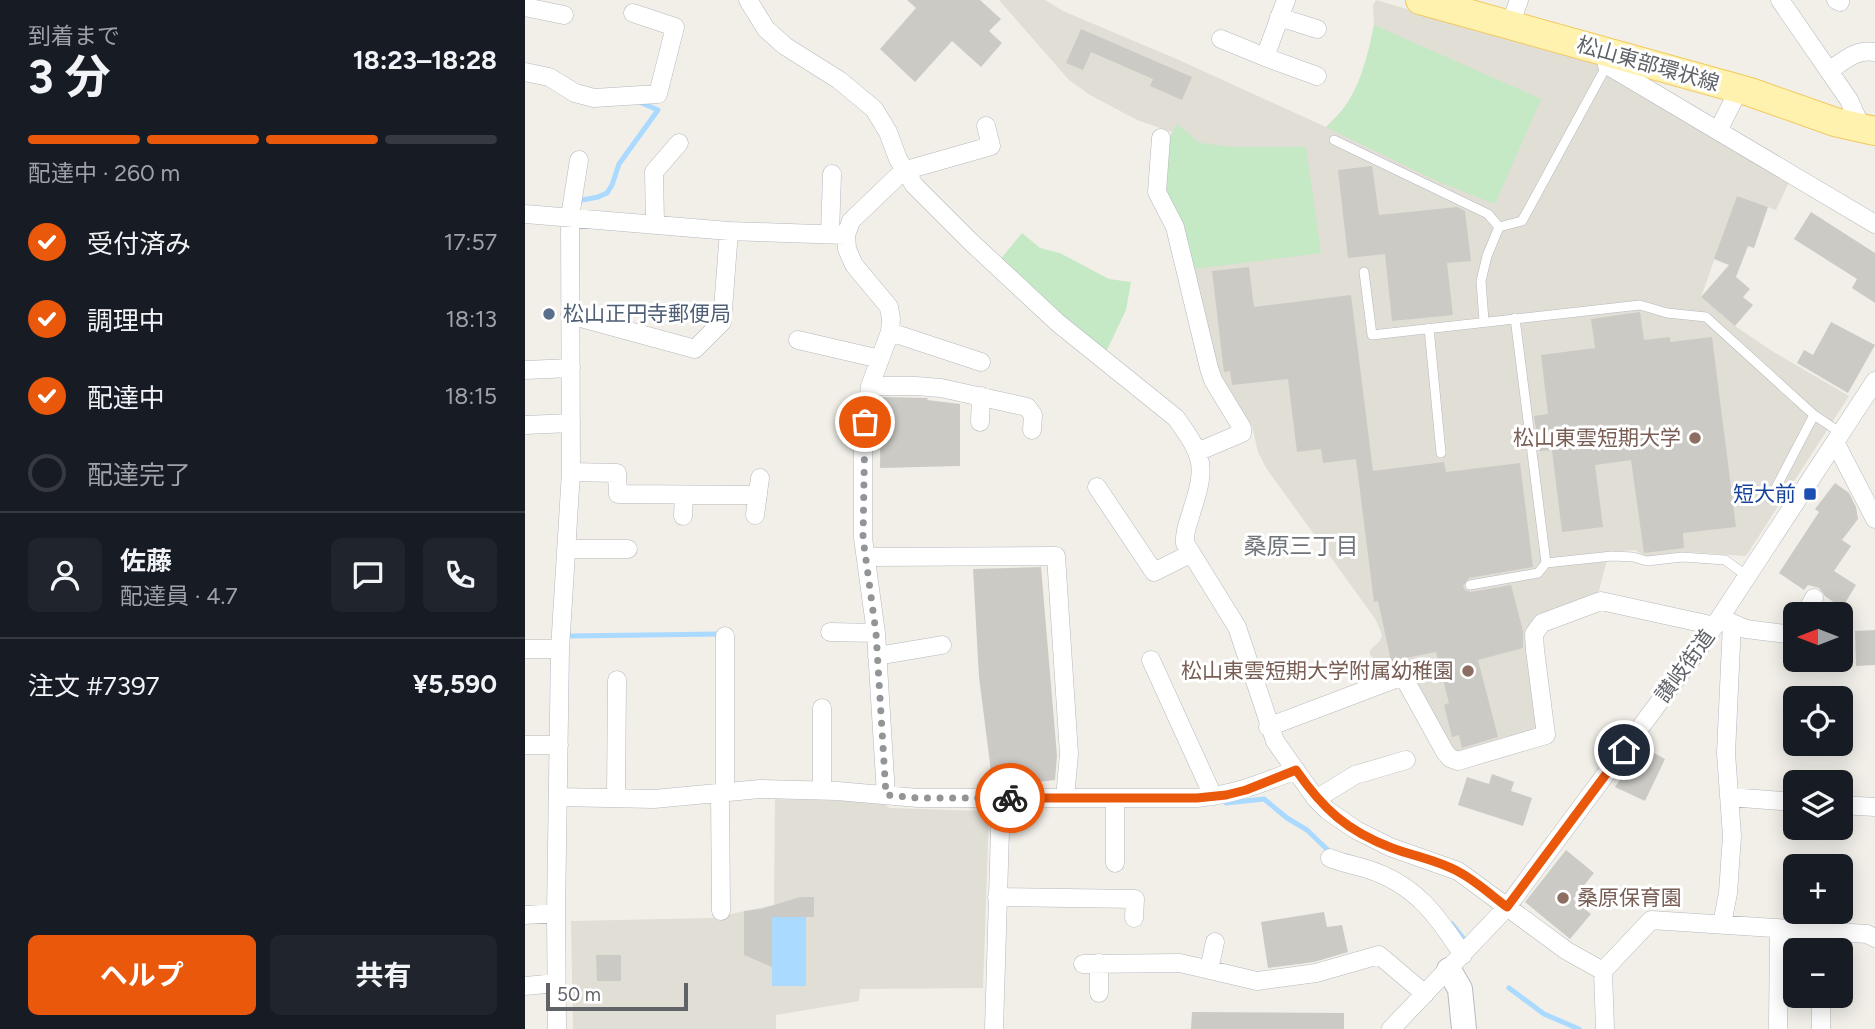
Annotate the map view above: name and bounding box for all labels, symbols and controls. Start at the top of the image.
text: 到着まで [28,22,120,50]
street label: 松山東部環状線 [1574,31,1722,96]
text: 18:23–18:28 [353,44,497,76]
text: 3 分 [28,49,111,105]
text: 配達中 · 260 m [28,159,180,187]
icon: check [28,223,66,261]
text: 受付済み [87,228,191,260]
text: 17:57 [444,228,497,256]
icon: check [28,300,66,338]
place label: 松山正円寺郵便局 [563,301,731,326]
text: 調理中 [87,305,165,337]
text: 18:13 [446,305,497,333]
marker: 松山正円寺郵便局 [541,306,557,322]
icon: check [28,377,66,415]
text: 配達中 [87,382,165,414]
text: 18:15 [445,382,497,410]
pin [835,392,895,452]
icon: bag [846,403,884,441]
place label: 松山東雲短期大学 [1513,425,1681,450]
marker: 松山東雲短期大学 [1687,430,1703,446]
text: 配達完了 [87,459,191,491]
place label: 短大前 [1733,481,1796,506]
marker: 短大前 [1802,486,1818,502]
district label: 桑原三丁目 [1244,532,1359,560]
button: person [28,538,102,612]
button: chat [331,538,405,612]
button: phone [423,538,497,612]
text: 佐藤 [120,545,172,577]
text: 配達員 · 4.7 [120,582,238,610]
north arrow [1783,602,1853,672]
map controls [1783,602,1853,1008]
street label: 讃岐街道 [1650,624,1719,707]
place label: 松山東雲短期大学附属幼稚園 [1181,658,1454,683]
marker: 松山東雲短期大学附属幼稚園 [1460,663,1476,679]
text: ¥5,590 [413,668,497,700]
text: 注文 #7397 [28,670,160,702]
button: locate [1783,686,1853,756]
pin [1594,720,1654,780]
icon: home [1605,731,1643,769]
courier [975,763,1045,833]
button: layers [1783,770,1853,840]
icon: bike [991,779,1029,817]
button: + [1783,854,1853,924]
place label: 桑原保育園 [1577,885,1682,910]
marker: 桑原保育園 [1555,890,1571,906]
button: ヘルプ [28,935,256,1015]
button: 共有 [270,935,497,1015]
button: − [1783,938,1853,1008]
scale bar [546,980,688,1012]
text: 50 m [557,983,601,1006]

